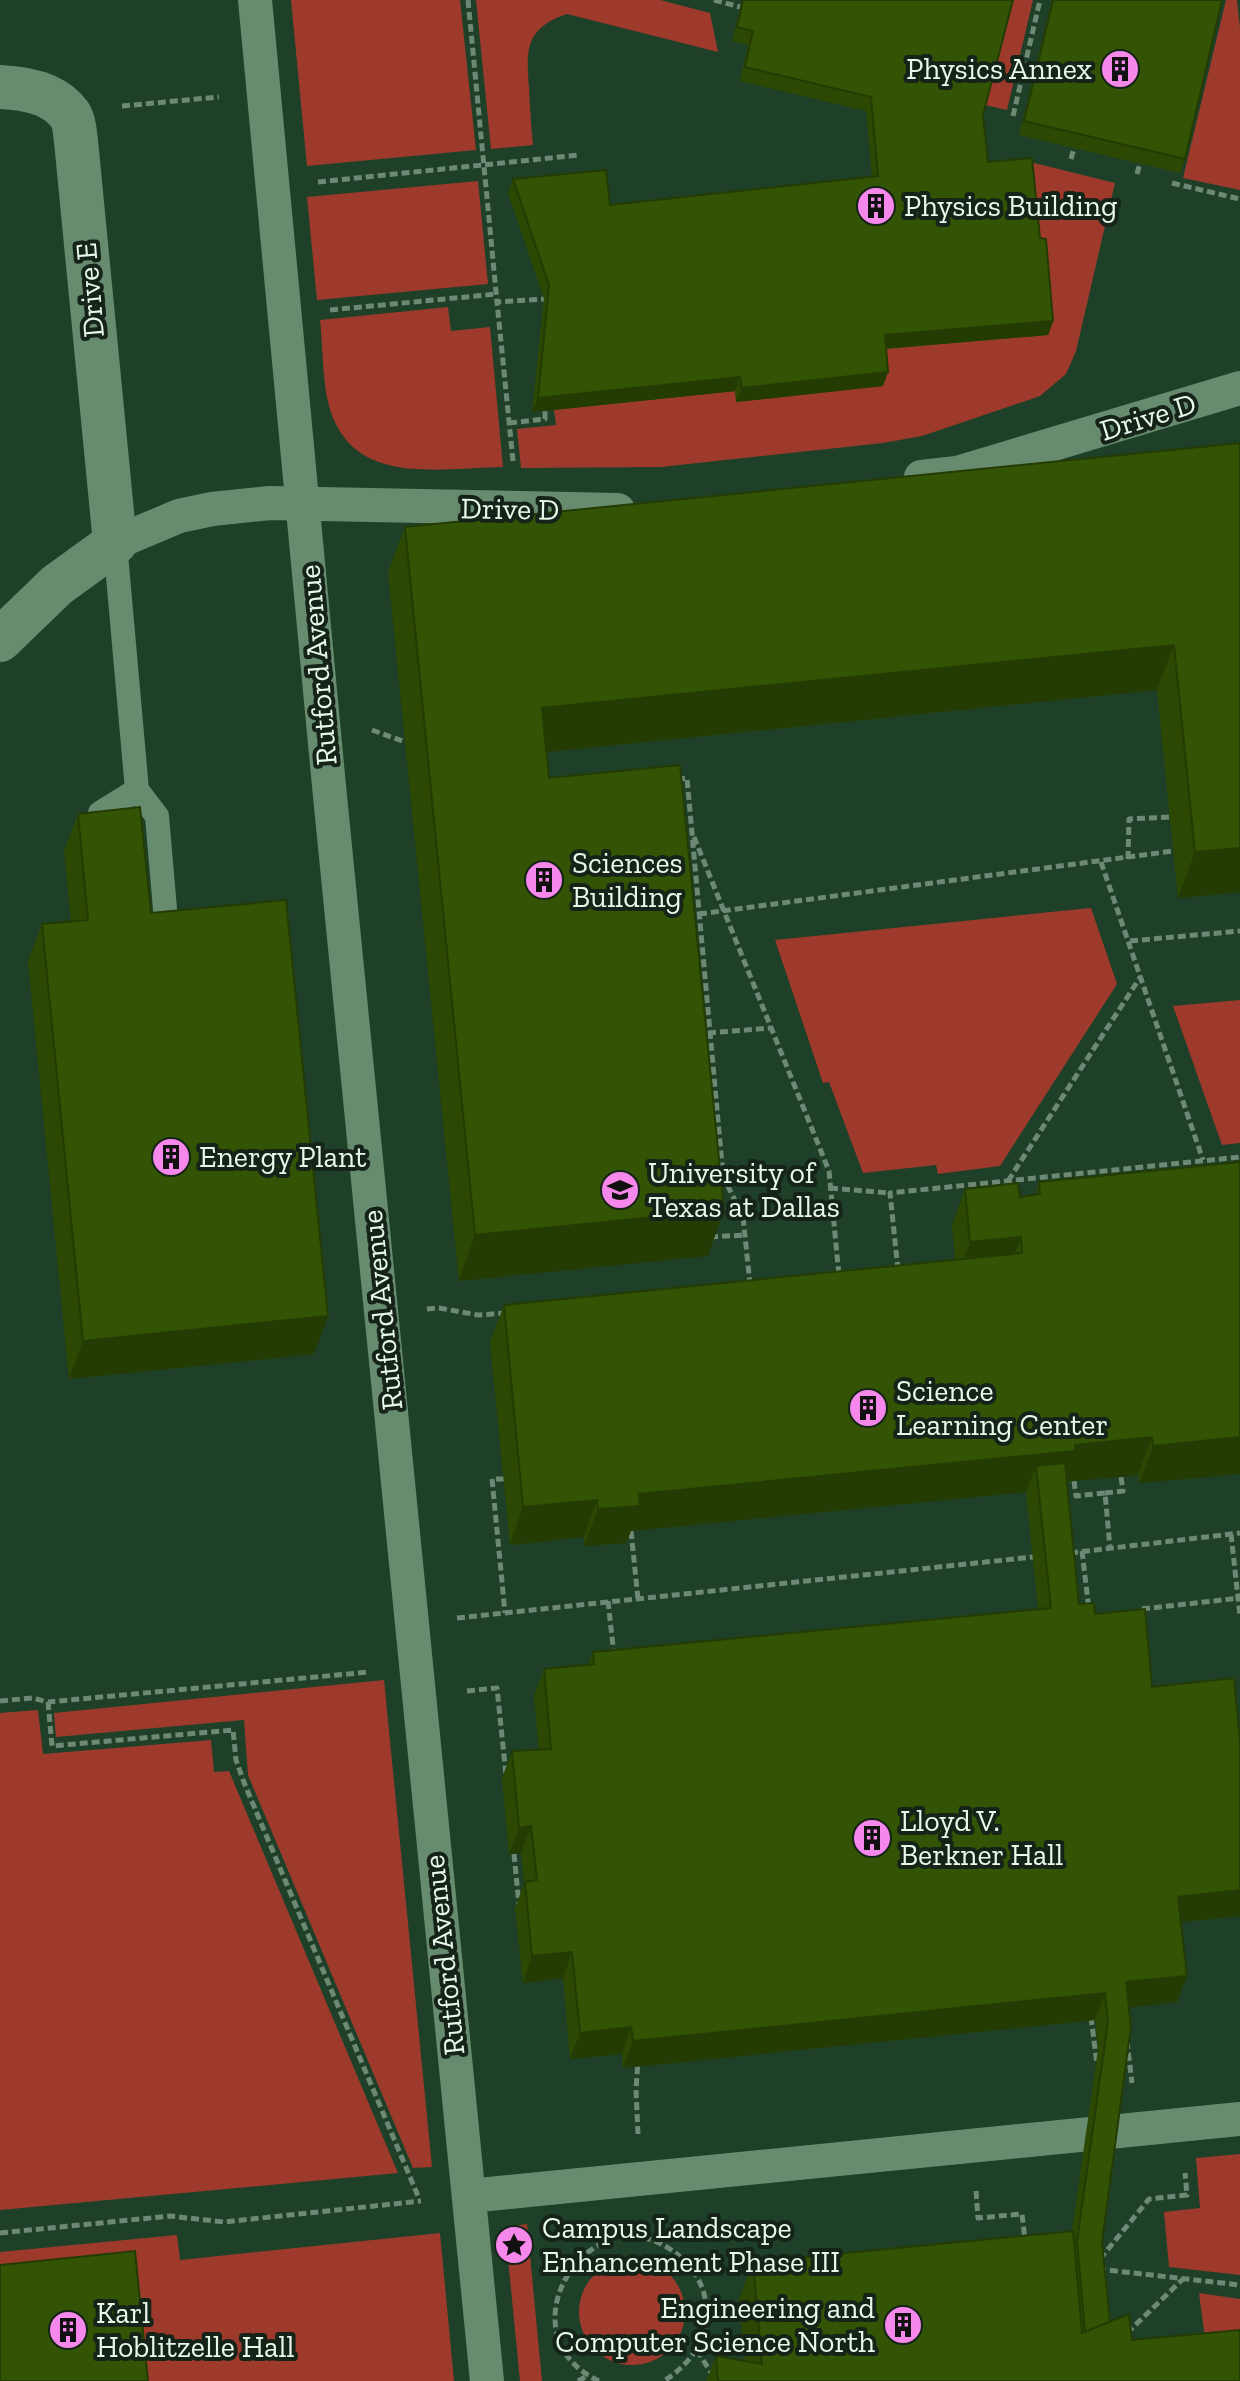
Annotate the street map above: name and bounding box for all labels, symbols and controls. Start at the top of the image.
building icon: Physics Annex [1099,48,1141,90]
place label: Physics Annex [906,51,1092,87]
building icon: Physics Building [855,185,897,227]
place label: Physics Building [904,188,1117,224]
street label: Drive E [68,241,112,339]
street label: Drive D [1096,385,1200,449]
street label: Drive D [460,490,560,528]
street label: Rutford Avenue [291,563,345,767]
place label: Sciences Building [572,845,683,915]
building icon: Sciences Building [523,859,565,901]
building icon: Energy Plant [150,1136,192,1178]
place label: Energy Plant [199,1139,366,1175]
place label: University of Texas at Dallas [648,1155,840,1225]
school or university icon: University of Texas at Dallas [599,1169,641,1211]
street label: Rutford Avenue [354,1208,410,1412]
place label: Science Learning Center [896,1373,1108,1443]
building icon: Science Learning Center [847,1387,889,1429]
place label: Lloyd V. Berkner Hall [900,1803,1063,1873]
building icon: Lloyd V. Berkner Hall [851,1817,893,1859]
street label: Rutford Avenue [416,1853,472,2057]
place label: Campus Landscape Enhancement Phase III [542,2210,840,2280]
place icon: Campus Landscape Enhancement Phase III [493,2224,535,2266]
place label: Engineering and Computer Science North [555,2290,876,2360]
place label: Karl Hoblitzelle Hall [96,2295,295,2365]
building icon: Engineering and Computer Science North [882,2304,924,2346]
building icon: Karl Hoblitzelle Hall [47,2309,89,2351]

